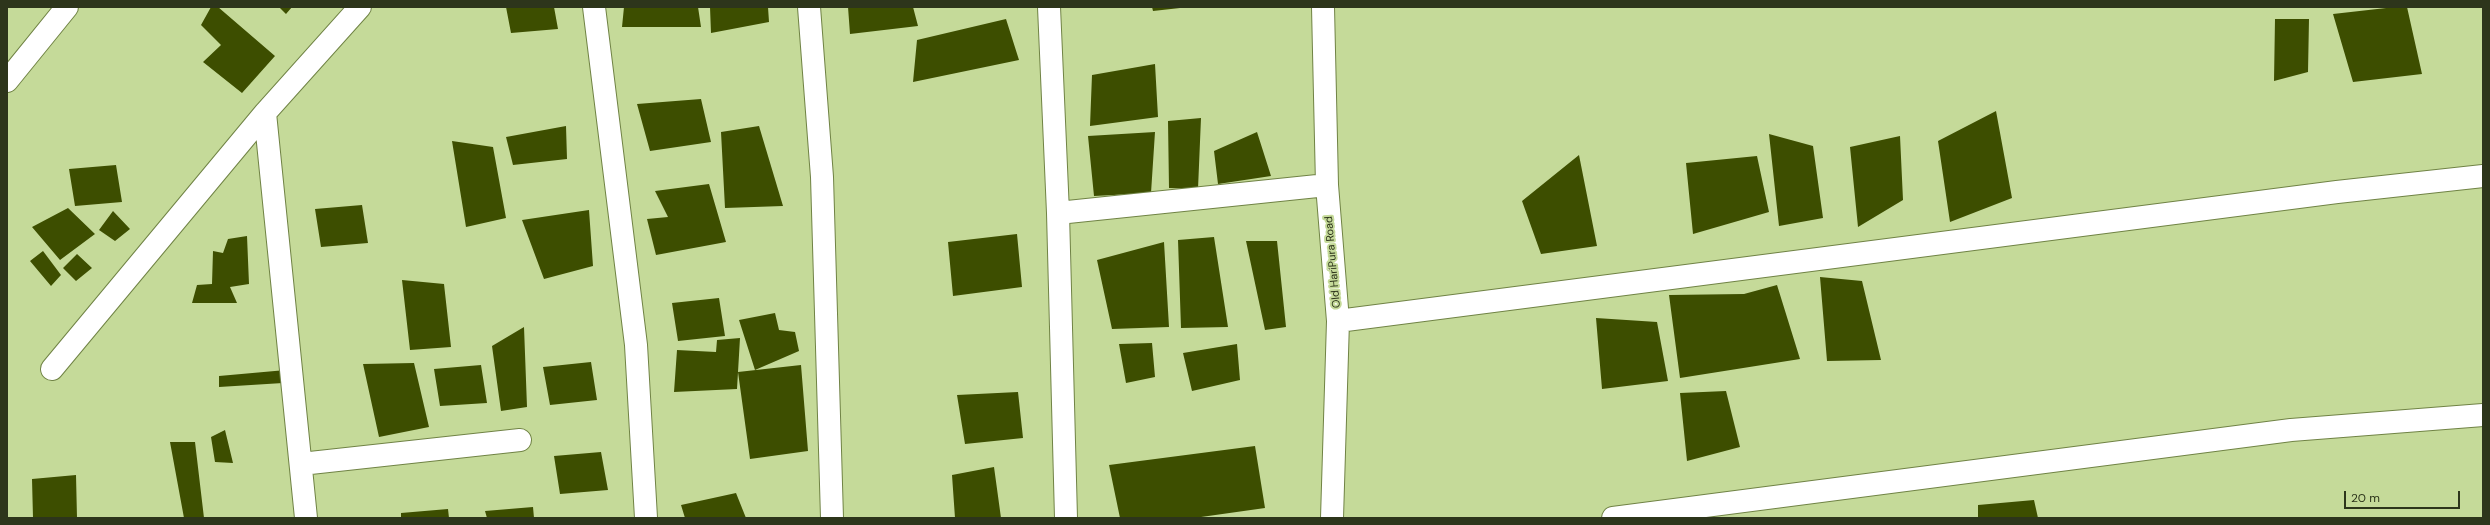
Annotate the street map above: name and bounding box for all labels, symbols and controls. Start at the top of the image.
street label: Old HariPura Road [1322,215,1344,309]
scale bar [2346,483,2462,509]
text: 20 m [2351,490,2380,506]

